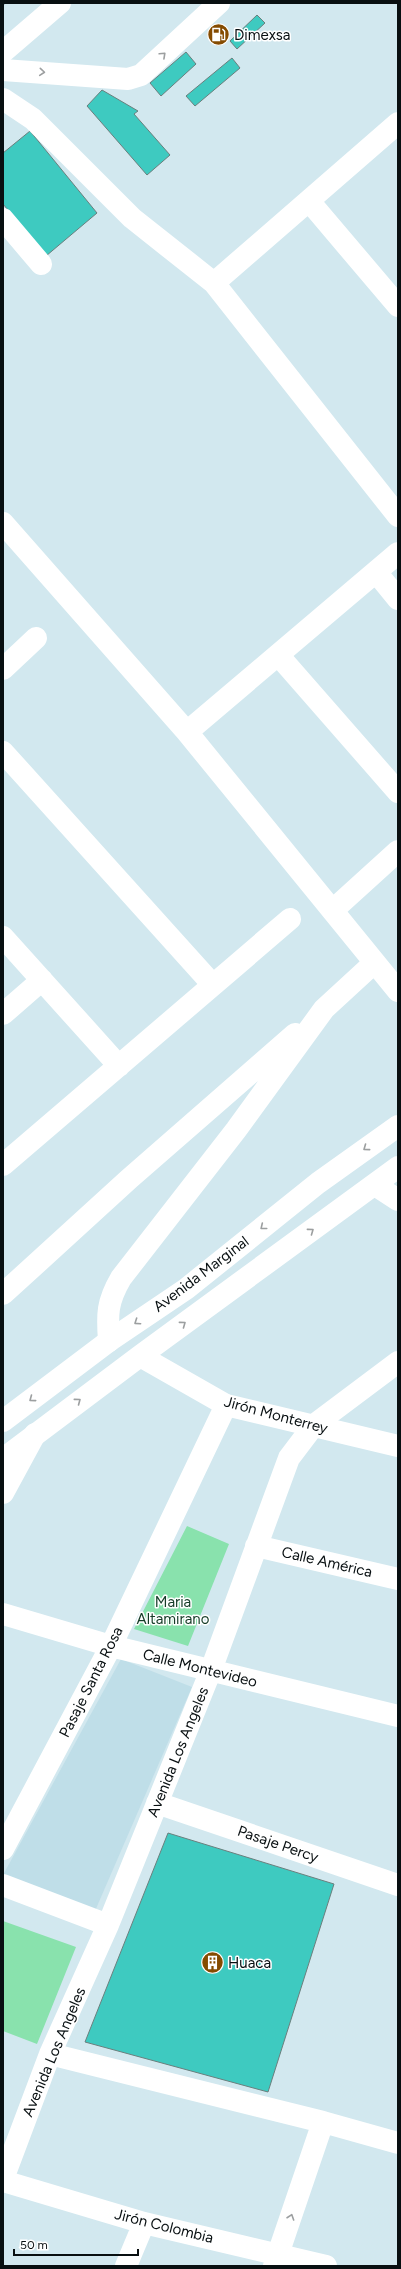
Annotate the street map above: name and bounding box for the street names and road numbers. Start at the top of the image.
street label: Avenida Marginal [150,1232,252,1316]
street label: Jirón Monterrey [222,1393,330,1438]
street label: Calle América [280,1543,374,1581]
street label: Pasaje Santa Rosa [55,1624,127,1740]
street label: Calle Montevideo [141,1645,259,1691]
street label: Avenida Los Angeles [144,1684,212,1820]
street label: Pasaje Percy [235,1822,321,1866]
street label: Avenida Los Angeles [19,1985,89,2119]
street label: Jirón Colombia [113,2205,215,2247]

